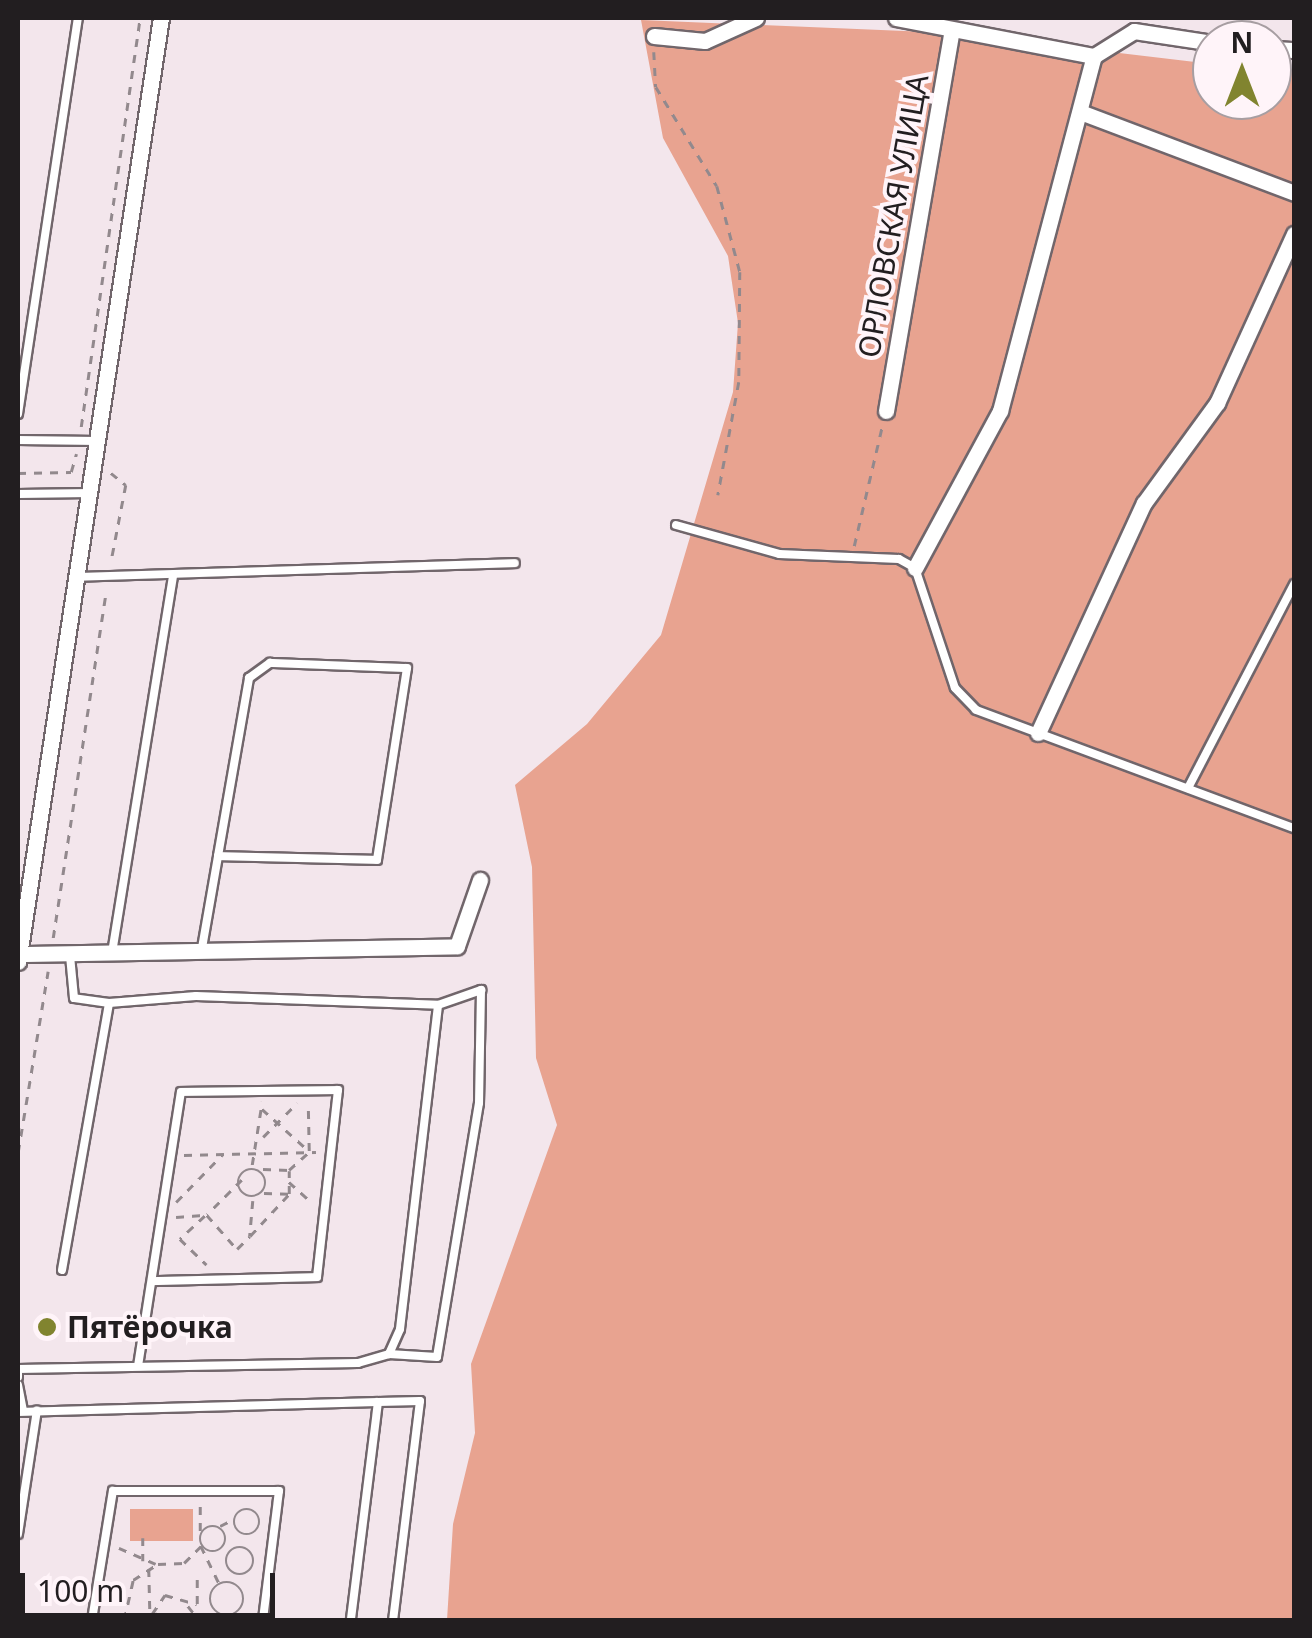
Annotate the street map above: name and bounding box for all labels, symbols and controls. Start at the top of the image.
north arrow [1192,20,1292,120]
text: N [1231,23,1253,61]
street label: ОРЛОВСКАЯ УЛИЦА [850,71,936,361]
place label: Пятёрочка [67,1309,233,1345]
marker: Пятёрочка [36,1316,58,1338]
scale bar [25,1553,280,1615]
text: 100 m [37,1570,124,1611]

